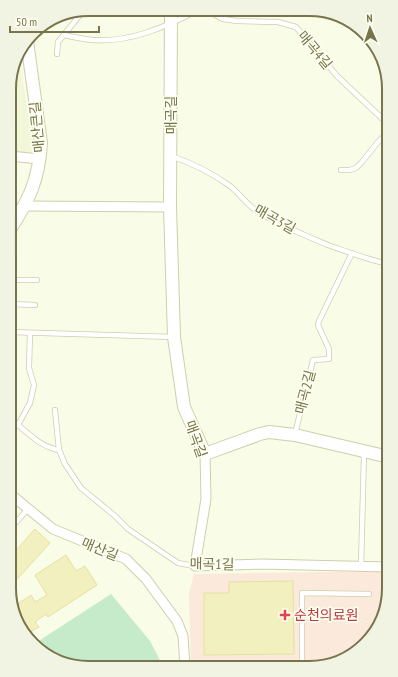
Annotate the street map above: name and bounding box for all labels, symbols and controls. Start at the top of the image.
scale bar [10,8,99,34]
north arrow [350,8,390,48]
text: N [366,11,373,25]
text: 50 m [16,14,37,29]
street label: 매곡4길 [294,27,336,73]
street label: 매곡길 [162,96,180,134]
street label: 매산큰길 [26,101,48,153]
street label: 매곡3길 [251,200,299,238]
street label: 매곡2길 [291,368,319,416]
street label: 매곡길 [181,418,211,460]
street label: 매산길 [79,533,121,565]
street label: 매곡1길 [189,555,235,573]
place label: 순천의료원 [294,606,358,624]
marker: 순천의료원 [279,609,291,621]

